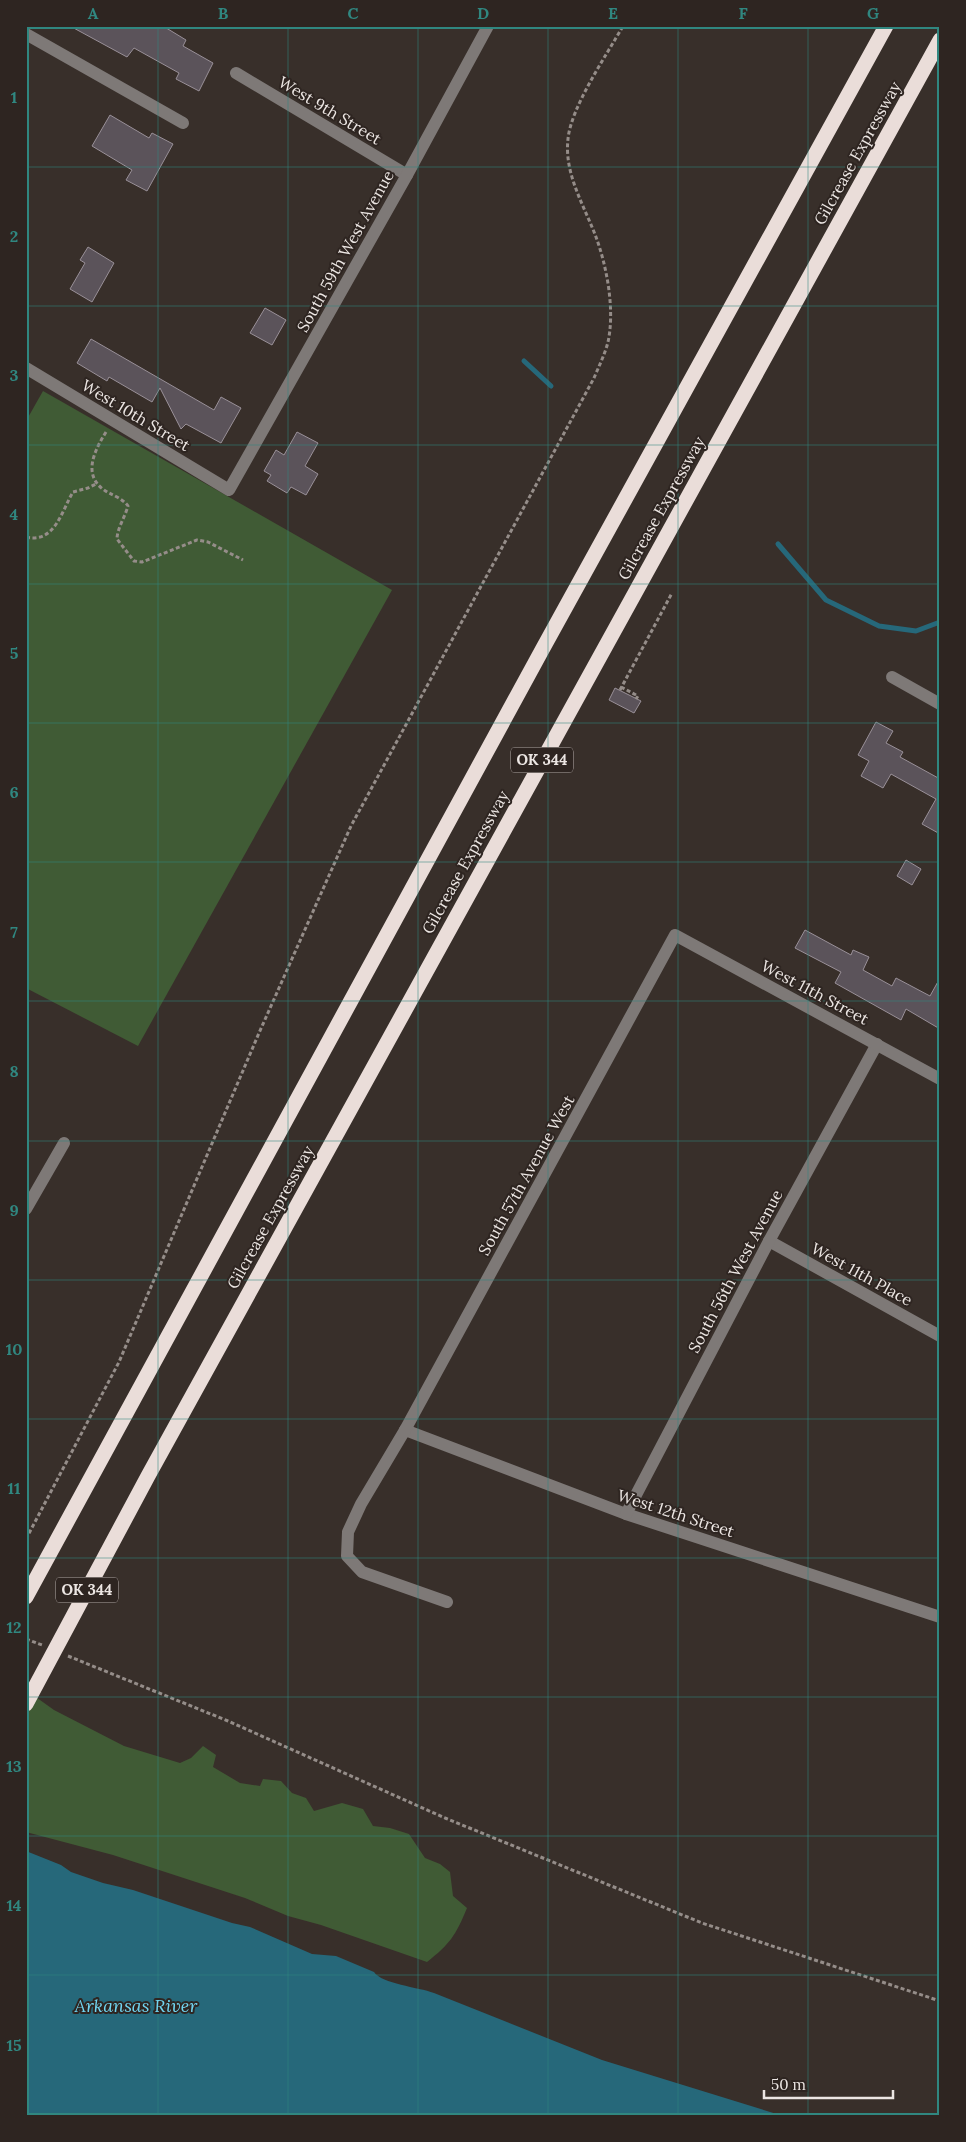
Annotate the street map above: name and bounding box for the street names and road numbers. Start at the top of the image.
street label: West 9th Street [275,71,386,149]
street label: Gilcrease Expressway [809,77,905,228]
street label: South 59th West Avenue [292,166,398,335]
street label: West 10th Street [78,375,195,456]
street label: Gilcrease Expressway [613,432,709,583]
road number: OK 344 [511,748,573,772]
street label: Gilcrease Expressway [417,786,513,937]
street label: West 11th Street [758,955,873,1029]
street label: South 57th Avenue West [474,1091,579,1259]
street label: Gilcrease Expressway [222,1141,318,1292]
street label: South 56th West Avenue [683,1186,787,1356]
street label: West 11th Place [808,1238,916,1310]
street label: West 12th Street [615,1485,738,1542]
road number: OK 344 [56,1578,118,1602]

